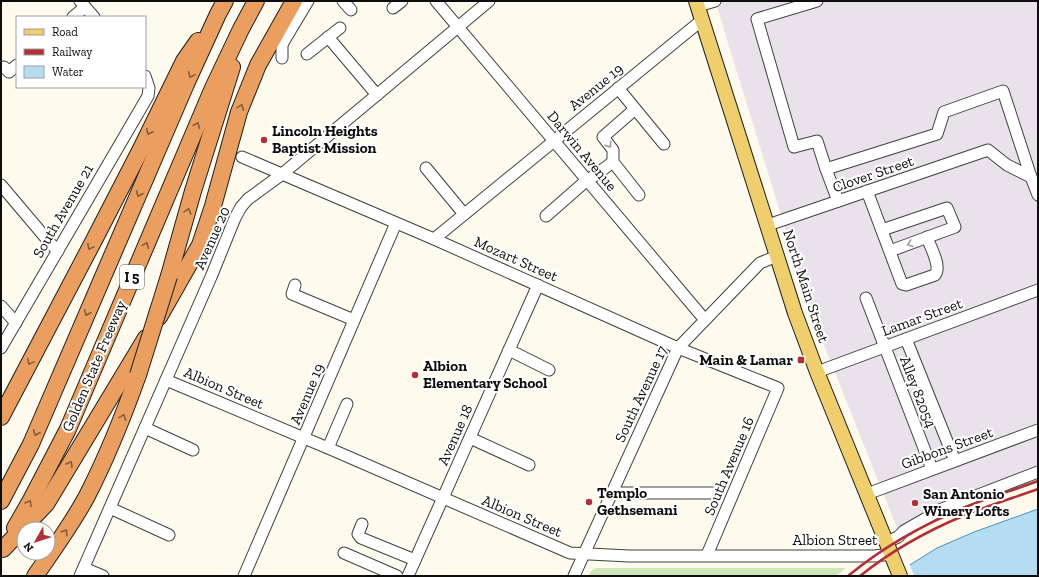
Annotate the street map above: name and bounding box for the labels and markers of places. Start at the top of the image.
place label: Lincoln Heights Baptist Mission [272,122,378,157]
marker: Lincoln Heights Baptist Mission [259,135,269,145]
place label: Main & Lamar [699,351,793,369]
marker: Main & Lamar [796,355,806,365]
place label: Albion Elementary School [423,357,547,392]
marker: Albion Elementary School [410,370,420,380]
place label: Templo Gethsemani [597,484,678,519]
place label: San Antonio Winery Lofts [923,485,1009,520]
marker: Templo Gethsemani [584,497,594,507]
marker: San Antonio Winery Lofts [910,498,920,508]

